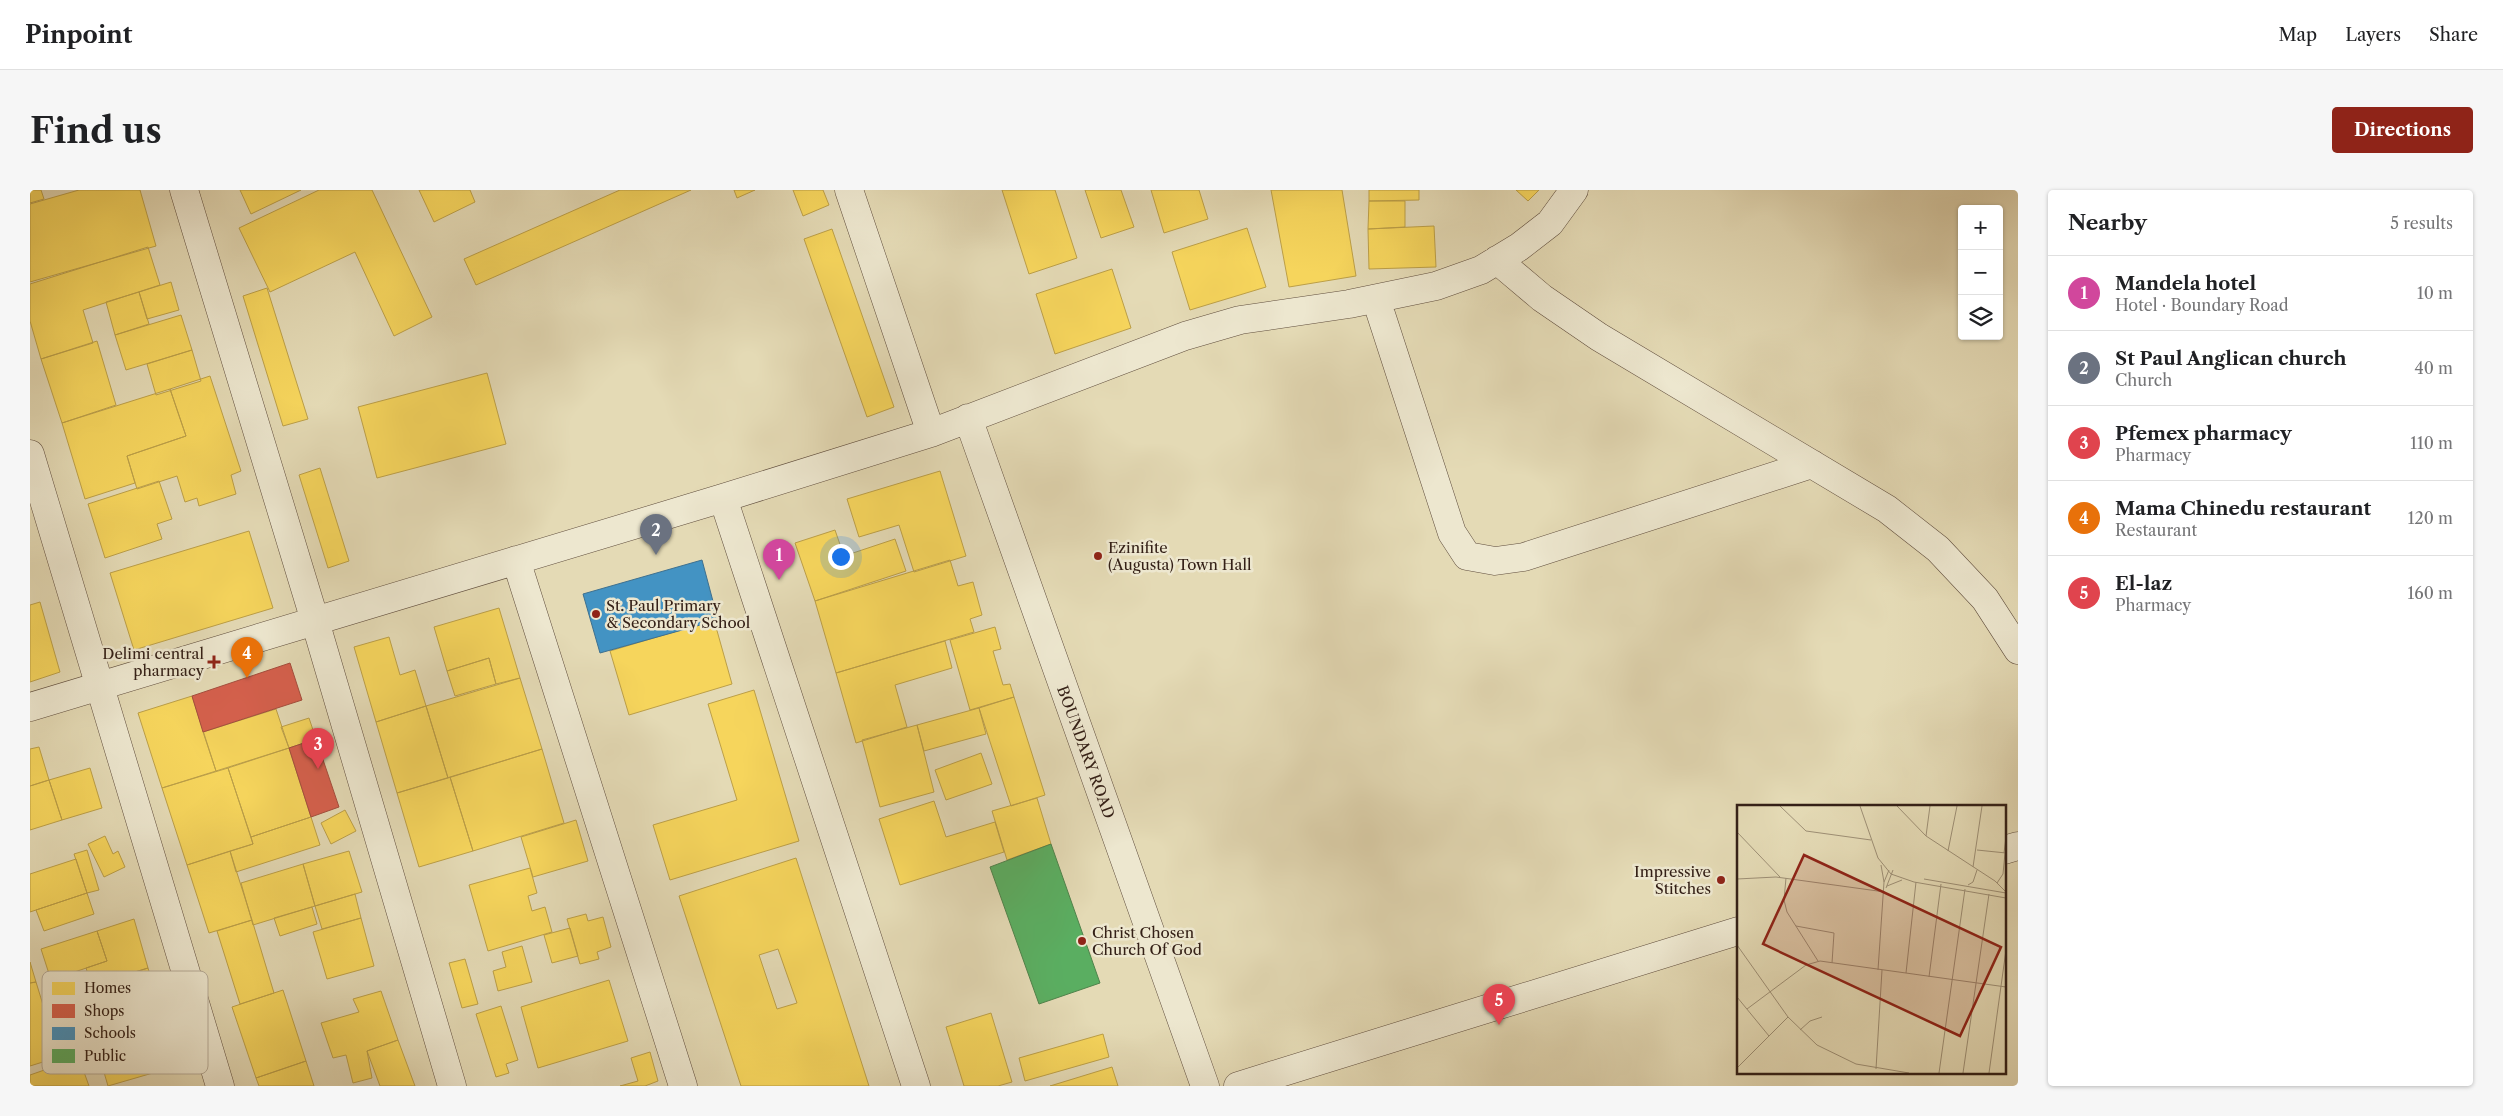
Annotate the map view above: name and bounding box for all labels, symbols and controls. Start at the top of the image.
text: Pinpoint [25,20,132,49]
text: Map [2279,24,2317,46]
text: Layers [2345,24,2401,46]
text: Share [2429,24,2478,46]
button: Directions [2332,107,2473,153]
text: Find us [30,109,162,152]
map controls [1958,205,2003,340]
button: + [1958,205,2003,250]
text: Nearby [2068,210,2147,235]
text: 5 results [2390,213,2453,233]
button: − [1958,250,2003,295]
text: Mandela hotel [2115,272,2256,295]
text: 1 [2080,283,2088,303]
text: 10 m [2417,283,2453,303]
button: layers [1958,295,2003,340]
text: Hotel · Boundary Road [2115,295,2289,315]
text: St Paul Anglican church [2115,347,2347,370]
text: 2 [2079,358,2089,378]
text: 40 m [2414,358,2453,378]
text: Church [2115,370,2172,390]
text: Pfemex pharmacy [2115,422,2292,445]
text: 3 [2079,433,2089,453]
text: 110 m [2410,433,2453,453]
text: Pharmacy [2115,445,2191,465]
text: Mama Chinedu restaurant [2115,497,2371,520]
text: 4 [2079,508,2089,528]
text: 120 m [2408,508,2453,528]
pin: 2 [640,514,672,555]
text: Restaurant [2115,520,2197,540]
place label: Ezinifite (Augusta) Town Hall [1108,538,1252,574]
pin: 1 [763,539,795,580]
your location [828,544,854,570]
marker: Ezinifite (Augusta) Town Hall [1092,550,1104,562]
text: El-laz [2115,572,2172,595]
text: 5 [2080,583,2088,603]
text: 160 m [2408,583,2453,603]
text: Pharmacy [2115,595,2191,615]
place label: St. Paul Primary & Secondary School [606,596,751,632]
marker: St. Paul Primary & Secondary School [590,608,602,620]
pin: 4 [231,637,263,678]
place label: Delimi central pharmacy [102,644,205,680]
marker: Delimi central pharmacy [208,656,220,668]
street label: BOUNDARY ROAD [1053,683,1119,821]
pin: 3 [302,728,334,769]
inset map [1737,805,2006,1074]
place label: Impressive Stitches [1634,862,1711,898]
marker: Impressive Stitches [1715,874,1727,886]
place label: Christ Chosen Church Of God [1092,923,1202,959]
marker: Christ Chosen Church Of God [1076,935,1088,947]
legend [42,971,208,1074]
text: Homes [84,979,131,997]
pin: 5 [1483,984,1515,1025]
text: Shops [84,1002,124,1020]
text: Schools [84,1024,136,1042]
text: Public [84,1047,126,1065]

